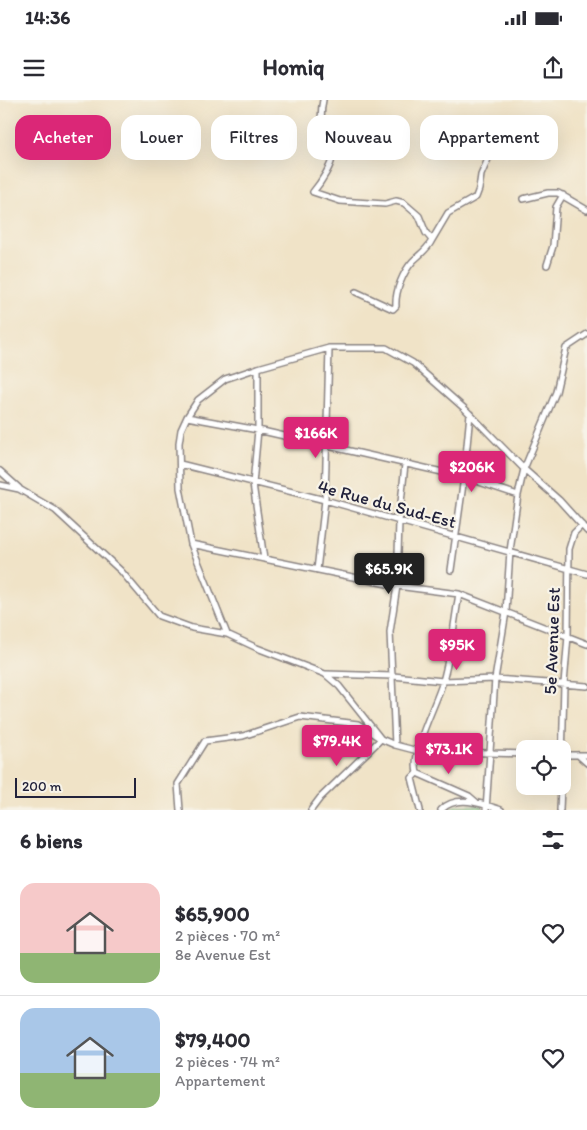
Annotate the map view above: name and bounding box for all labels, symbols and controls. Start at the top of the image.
text: 14:36 [25,6,70,29]
icon: menu [20,54,48,82]
text: Homiq [263,54,324,81]
icon: share [539,54,567,82]
chip: Acheter [15,115,111,160]
chip: Louer [121,115,201,160]
chip: Filtres [211,115,297,160]
chip: Nouveau [307,115,410,160]
chip: Appartement [420,115,558,160]
pin: $166K [281,416,351,459]
text: $166K [295,423,337,442]
pin: $206K [437,450,507,493]
text: $206K [449,457,495,476]
street label: 4e Rue du Sud-Est [315,475,459,533]
pin: $65.9K [348,552,430,595]
text: $65.9K [365,559,413,578]
street label: 5e Avenue Est [539,587,565,695]
pin: $95K [427,628,487,671]
text: $95K [439,635,475,654]
pin: $79.4K [296,724,378,767]
text: $79.4K [313,731,361,750]
pin: $73.1K [408,732,490,775]
text: $73.1K [426,739,472,758]
map controls [516,740,571,795]
button: locate [516,740,571,795]
scale bar [15,775,136,798]
text: 200 m [22,778,62,795]
icon: filters [539,826,567,854]
text: 6 biens [20,828,83,853]
text: $65,900 [175,901,250,926]
icon: home [60,903,120,963]
icon: heart [539,919,567,947]
text: 2 pièces · 70 m² [175,926,280,945]
text: 8e Avenue Est [175,945,271,964]
text: $79,400 [175,1027,251,1052]
icon: home [60,1028,120,1088]
icon: heart [539,1044,567,1072]
text: 2 pièces · 74 m² [175,1052,280,1071]
text: Appartement [175,1071,266,1090]

